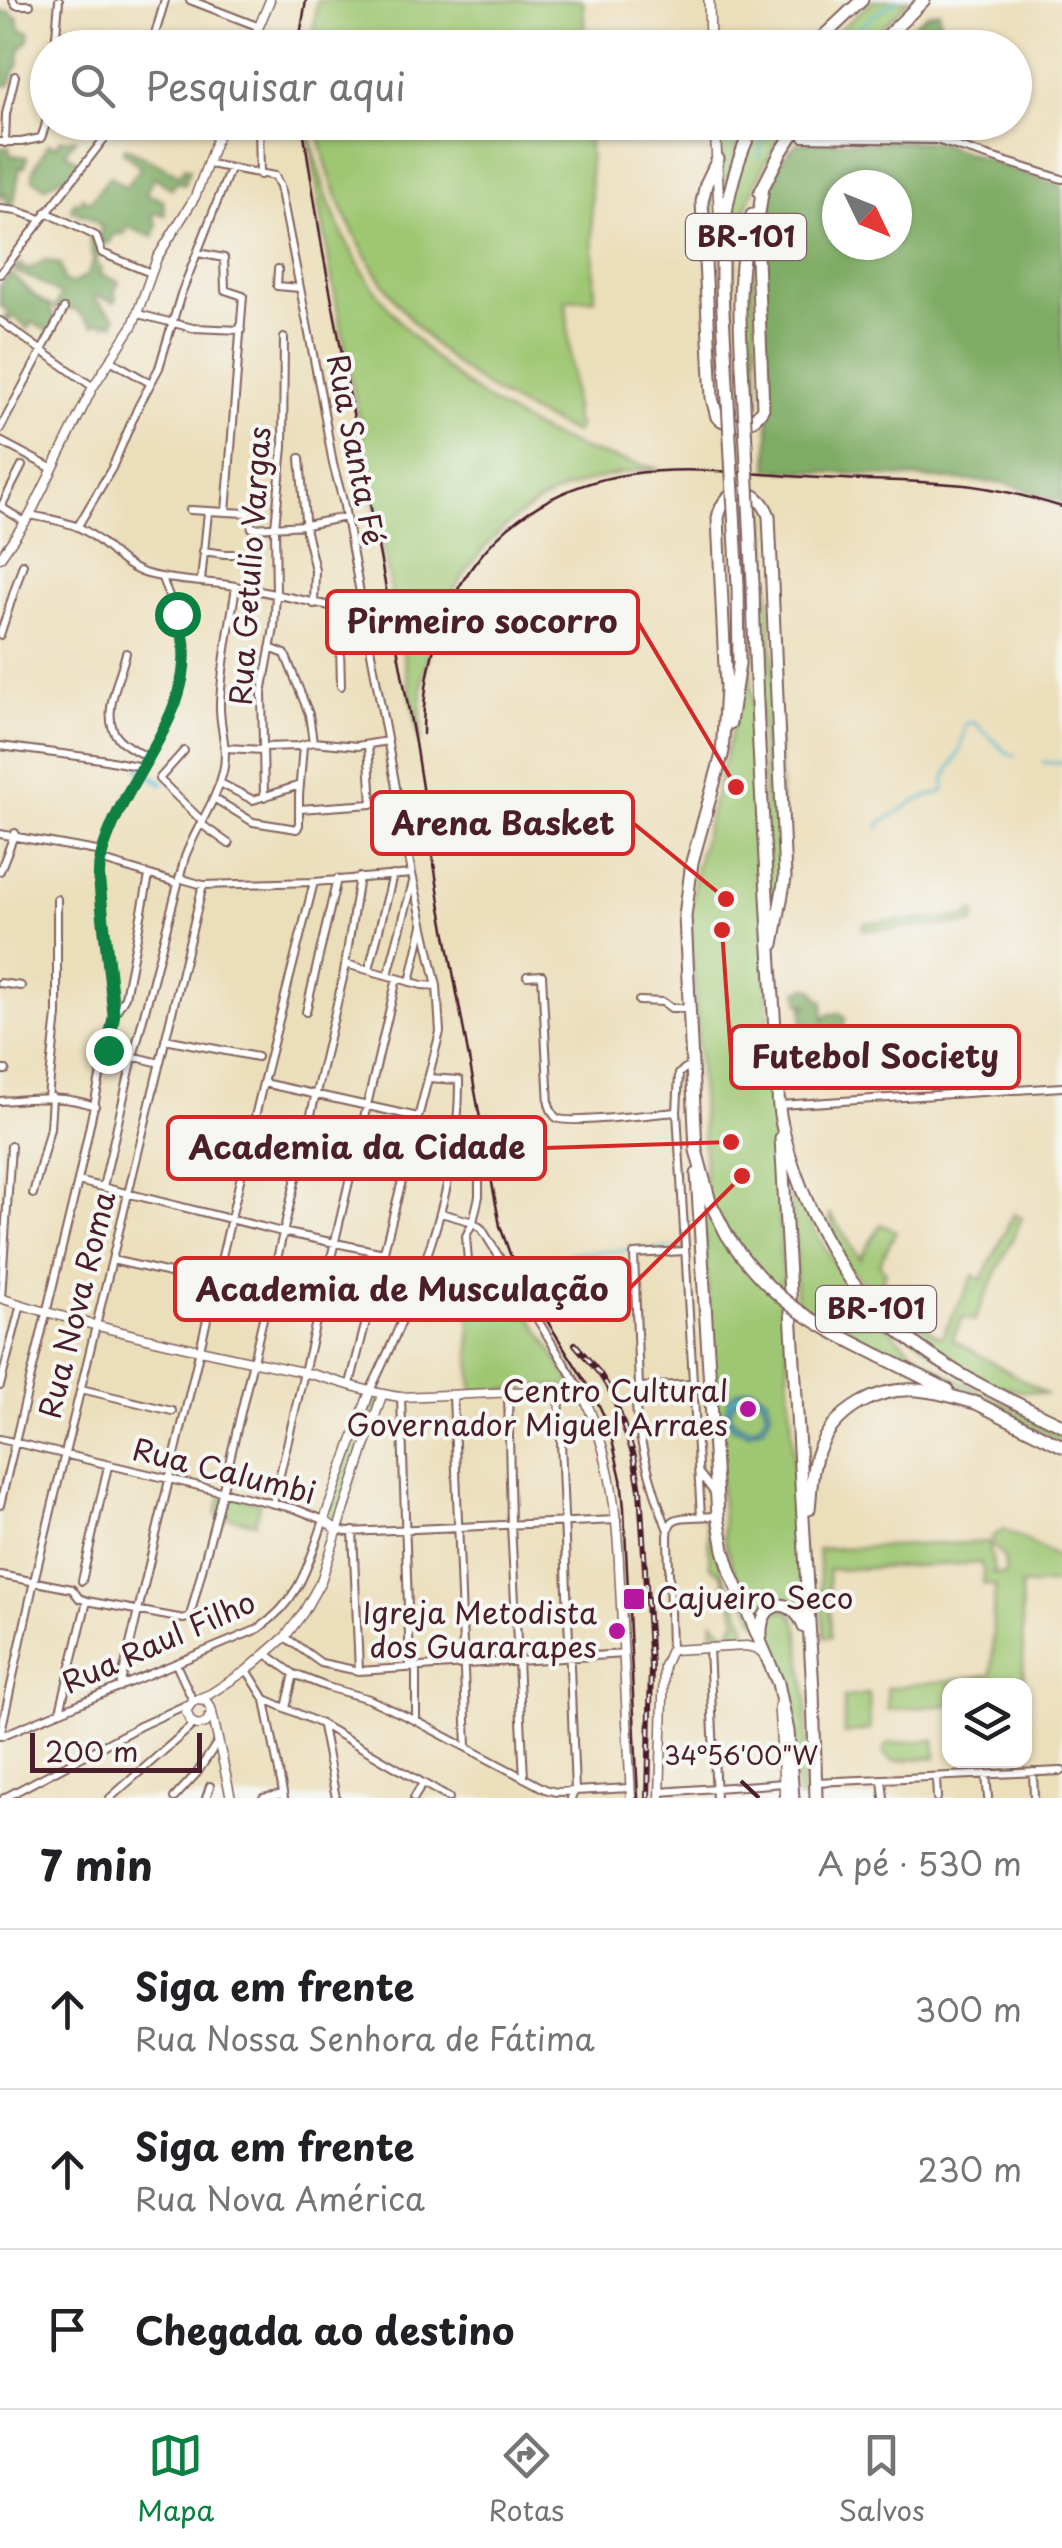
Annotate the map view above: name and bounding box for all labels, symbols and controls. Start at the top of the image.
search box [30,30,1032,140]
text: Pesquisar aqui [145,57,406,114]
icon: search [65,58,120,113]
north arrow [822,170,912,260]
road number: BR-101 [686,214,806,260]
street label: Rua Santa Fé [317,350,398,549]
street label: Rua Getulio Vargas [216,425,281,707]
callout: Pirmeiro socorro [327,591,638,653]
route start [155,592,201,638]
text: Pirmeiro socorro [346,596,618,644]
callout: Arena Basket [372,792,633,854]
text: Arena Basket [390,798,615,846]
callout: Futebol Society [731,1026,1019,1088]
route end [86,1028,132,1074]
text: Futebol Society [751,1031,999,1079]
callout: Academia da Cidade [168,1117,545,1179]
text: Academia da Cidade [187,1122,526,1170]
street label: Rua Nova Roma [26,1186,126,1423]
callout: Academia de Musculação [175,1258,629,1320]
text: Academia de Musculação [195,1264,608,1312]
road number: BR-101 [816,1286,936,1332]
place label: Centro Cultural Governador Miguel Arraes [346,1367,728,1446]
marker: Centro Cultural Governador Miguel Arraes [737,1398,759,1420]
street label: Rua Calumbi [128,1425,321,1514]
place label: Cajueiro Seco [656,1574,853,1619]
street label: Rua Raul Filho [54,1578,262,1703]
marker: Cajueiro Seco [621,1586,647,1612]
place label: Igreja Metodista dos Guararapes [362,1589,597,1668]
marker: Igreja Metodista dos Guararapes [606,1620,628,1642]
map controls [942,1678,1032,1768]
button: layers [942,1678,1032,1768]
scale bar [30,1728,202,1772]
text: 200 m [45,1729,138,1772]
text: 34°56'00"W [664,1736,818,1774]
text: 7 min [40,1832,153,1895]
text: A pé · 530 m [818,1839,1022,1887]
text: Siga em frente [135,1957,415,2014]
icon: ahead [40,1982,95,2037]
text: 300 m [914,1985,1022,2033]
text: Rua Nossa Senhora de Fátima [135,2014,595,2062]
text: Siga em frente [135,2117,415,2174]
icon: ahead [40,2142,95,2197]
text: 230 m [917,2145,1022,2193]
text: Rua Nova América [135,2174,425,2222]
text: Chegada ao destino [135,2301,514,2358]
icon: arrive [40,2302,95,2357]
tab: Mapa [137,2428,214,2531]
tab: Rotas [488,2428,564,2531]
tab: Salvos [839,2428,925,2531]

